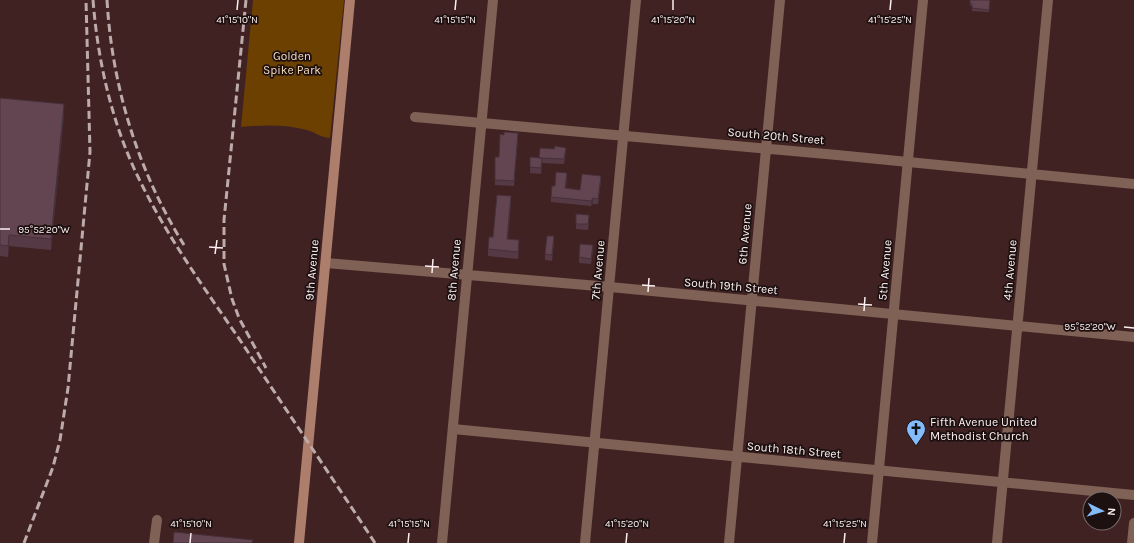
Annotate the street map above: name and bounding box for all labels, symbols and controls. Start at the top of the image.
text: 41°15'10"N [216,14,258,26]
text: 41°15'15"N [434,14,476,26]
text: 41°15'20"N [651,14,695,26]
text: 41°15'25"N [868,14,912,26]
park label: Golden Spike Park [263,49,321,77]
street label: South 20th Street [727,125,826,147]
street label: 6th Avenue [735,203,755,265]
text: 95°52'20"W [18,224,70,236]
street label: 9th Avenue [302,239,322,301]
street label: 8th Avenue [444,239,464,301]
street label: 5th Avenue [875,239,895,301]
street label: 4th Avenue [1000,239,1020,301]
street label: 7th Avenue [588,240,608,300]
street label: South 19th Street [683,275,779,297]
text: 95°52'20"W [1064,321,1116,333]
place label: Fifth Avenue United Methodist Church [930,415,1037,443]
church icon: Fifth Avenue United Methodist Church [905,418,927,446]
street label: South 18th Street [746,439,842,461]
north arrow [1082,491,1122,531]
text: N [1105,507,1118,516]
text: 41°15'10"N [170,518,212,530]
text: 41°15'15"N [388,518,430,530]
text: 41°15'20"N [605,518,649,530]
text: 41°15'25"N [823,518,867,530]

